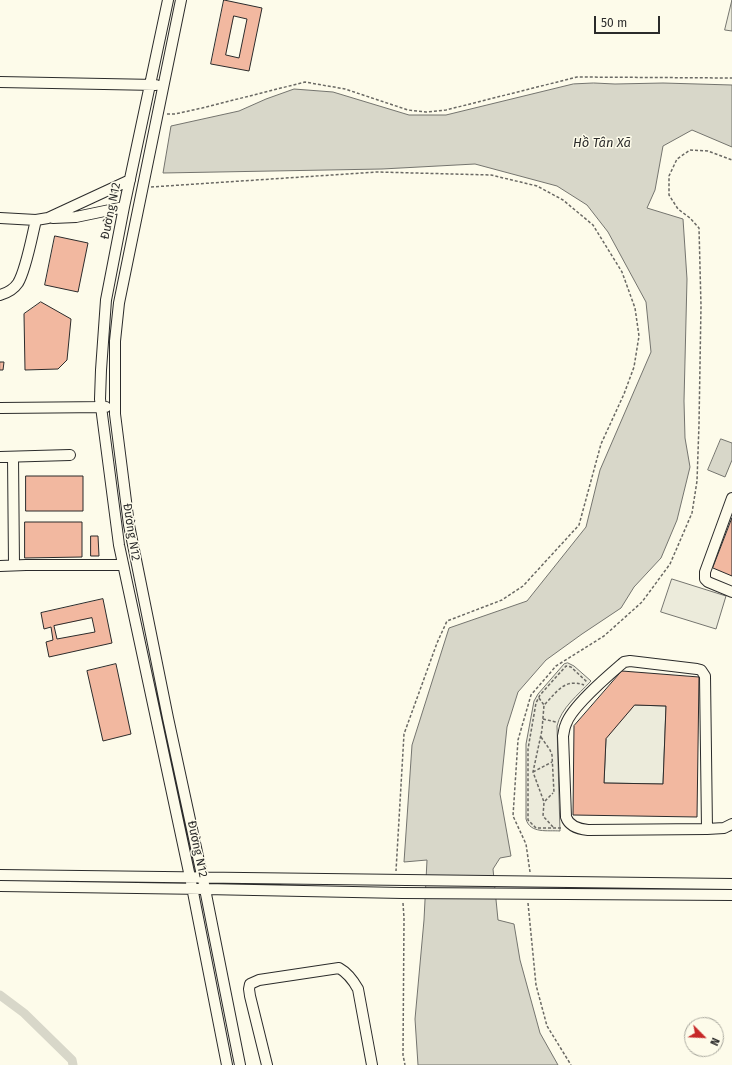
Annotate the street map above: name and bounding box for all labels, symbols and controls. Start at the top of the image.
scale bar [596,8,662,34]
text: 50 m [601,16,627,30]
water label: Hồ Tân Xã [573,135,631,151]
street label: Đường N12 [98,181,124,241]
street label: Đường N12 [119,502,143,562]
street label: Đường N12 [184,819,210,879]
north arrow [684,1017,724,1057]
text: N [707,1036,722,1048]

